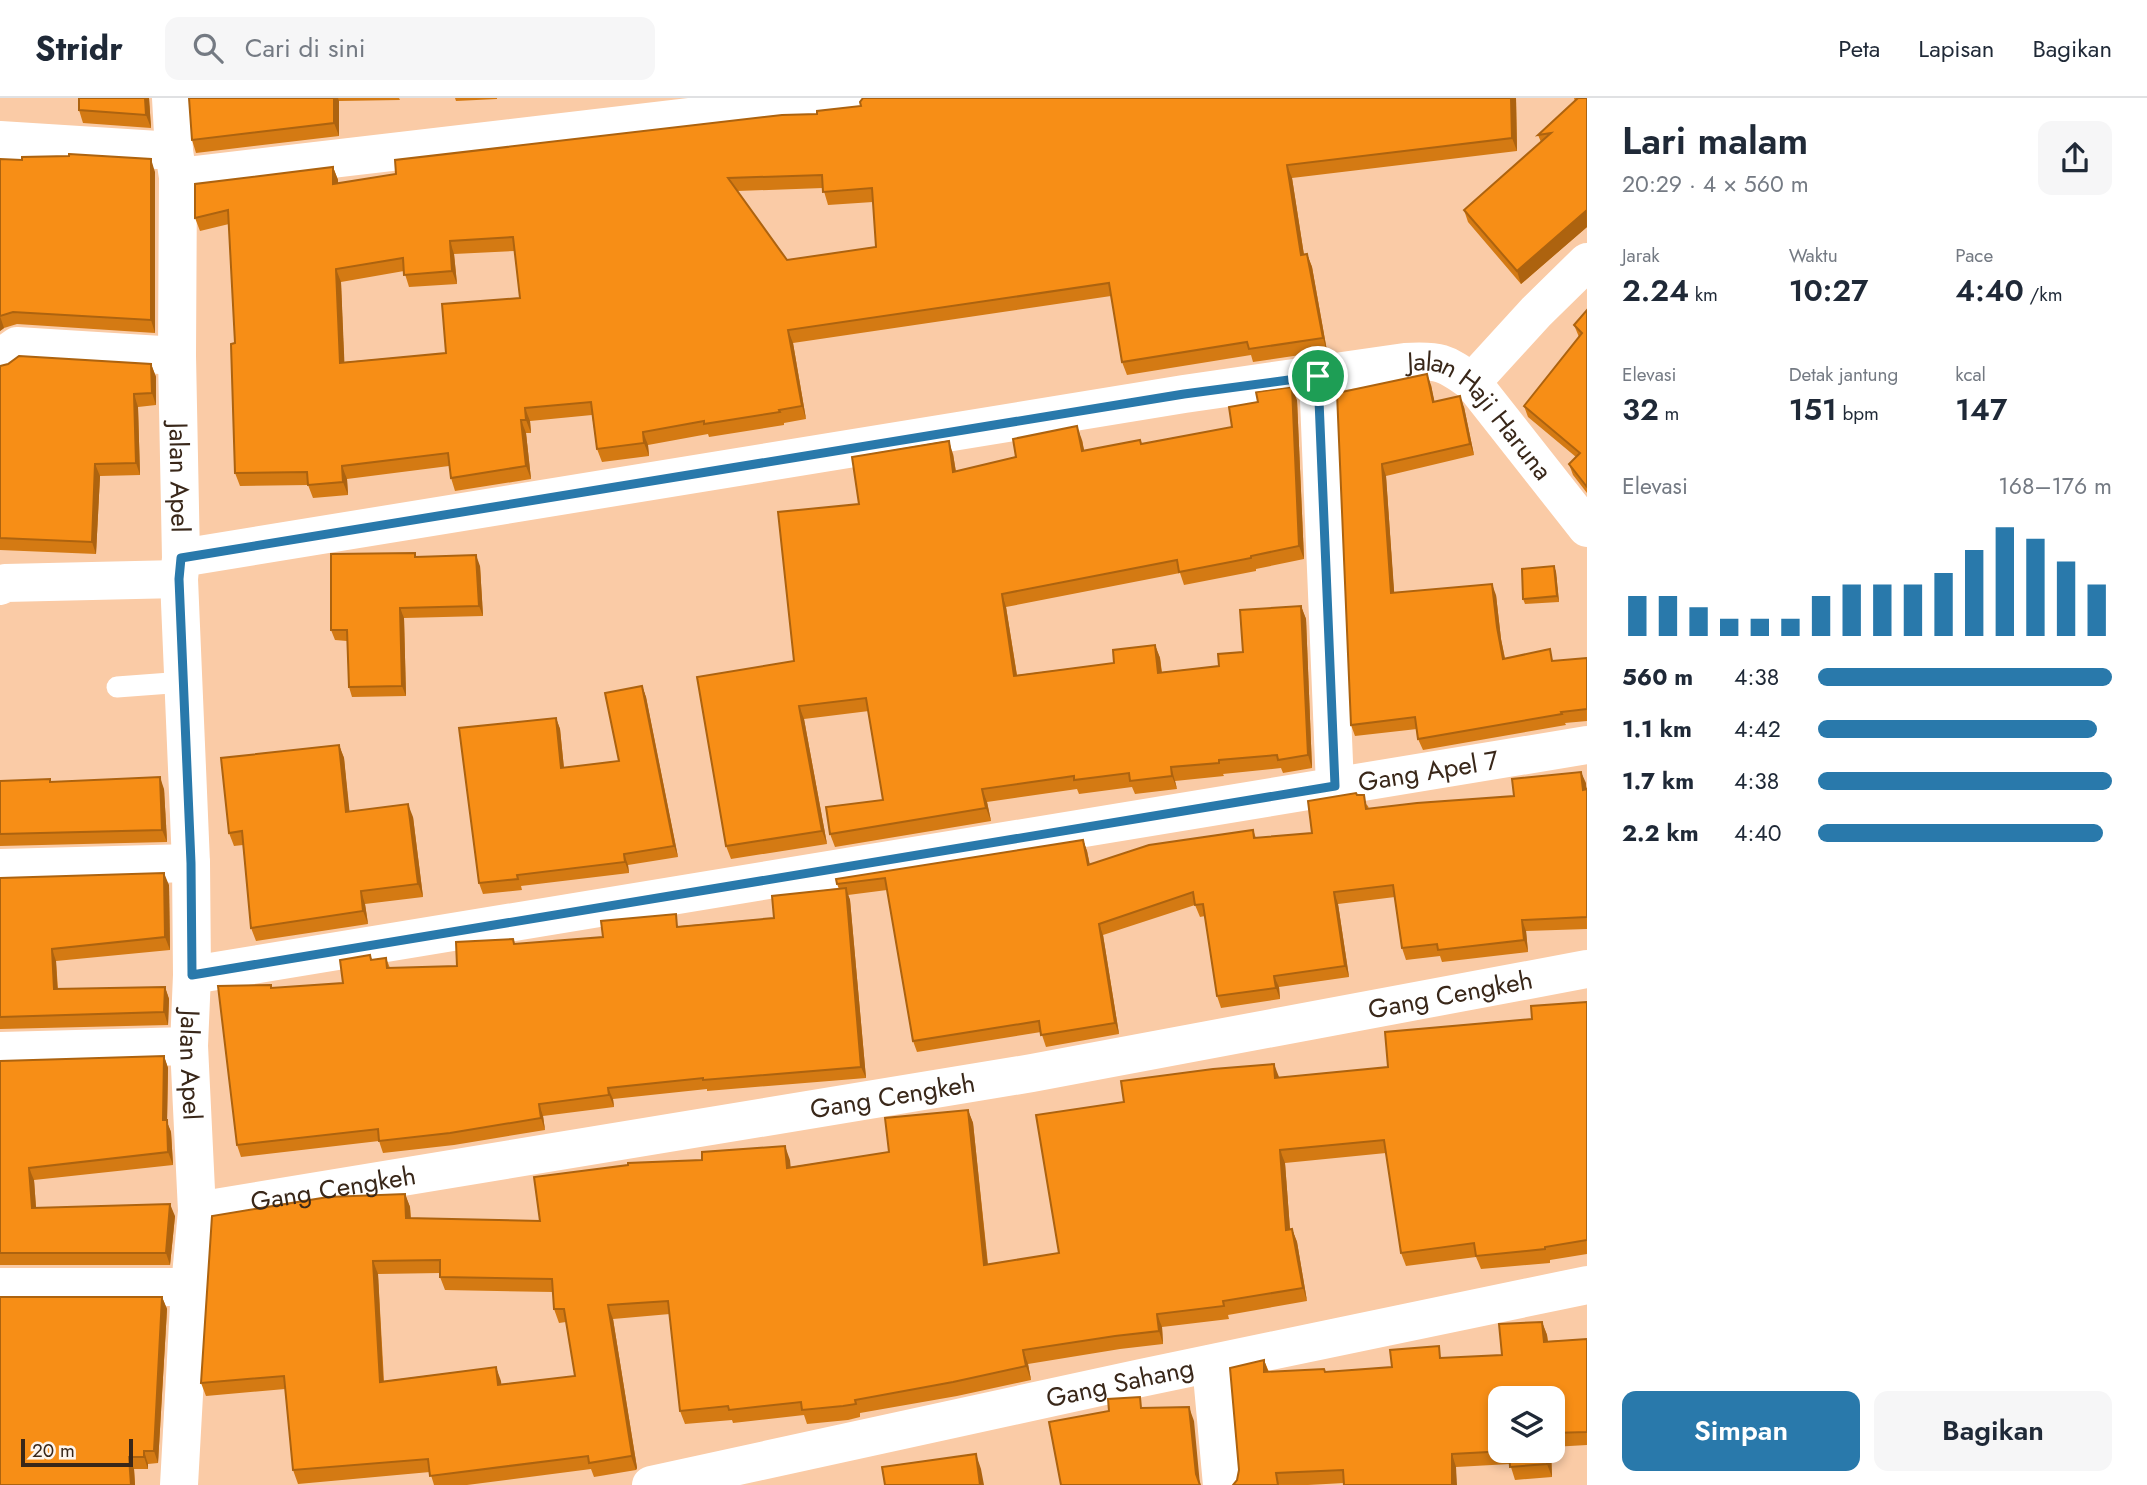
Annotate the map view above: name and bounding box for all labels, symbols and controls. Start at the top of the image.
search box [165,17,655,80]
text: Stridr [35,25,123,72]
icon: search [189,29,227,67]
text: Cari di sini [245,29,366,67]
text: Peta [1838,31,1880,66]
text: Lapisan [1918,31,1994,66]
text: Bagikan [2032,31,2112,66]
text: Lari malam [1622,113,1808,168]
button: share [2038,121,2112,195]
text: 20:29 · 4 × 560 m [1622,167,1809,201]
text: Jarak [1622,242,1660,269]
text: Waktu [1789,242,1838,269]
text: Pace [1955,242,1993,269]
text: 2.24 [1622,269,1689,312]
text: 10:27 [1789,269,1868,312]
text: 4:40 [1955,269,2024,312]
text: km [1689,281,1718,308]
text: /km [2024,281,2062,308]
street label: Jalan Haji Haruna [1403,342,1561,488]
pin [1288,346,1348,406]
icon: arrive [1299,357,1337,395]
text: Elevasi [1622,361,1676,388]
text: Detak jantung [1789,361,1898,388]
text: kcal [1955,361,1986,388]
text: 32 [1622,388,1659,431]
text: 151 [1789,388,1837,431]
text: 147 [1955,388,2007,431]
text: m [1659,400,1679,427]
text: bpm [1837,400,1879,427]
street label: Jalan Apel [159,419,199,533]
text: Elevasi [1622,469,1688,503]
text: 168–176 m [1998,469,2112,503]
text: 560 m [1622,660,1693,694]
text: 4:38 [1734,660,1779,694]
text: 1.1 km [1622,712,1692,746]
text: 4:42 [1734,712,1781,746]
street label: Gang Apel 7 [1355,741,1502,801]
text: 1.7 km [1622,764,1694,798]
text: 4:38 [1734,764,1779,798]
text: 2.2 km [1622,816,1699,850]
text: 4:40 [1734,816,1782,850]
street label: Gang Cengkeh [1365,961,1536,1029]
street label: Jalan Apel [170,1006,212,1121]
street label: Gang Cengkeh [807,1064,978,1128]
street label: Gang Cengkeh [248,1156,419,1221]
street label: Gang Sahang [1042,1348,1197,1417]
map controls [1488,1386,1565,1463]
button: layers [1488,1386,1565,1463]
button: Simpan [1622,1391,1860,1471]
button: Bagikan [1874,1391,2112,1471]
scale bar [21,1436,133,1468]
text: 20 m [32,1437,75,1464]

